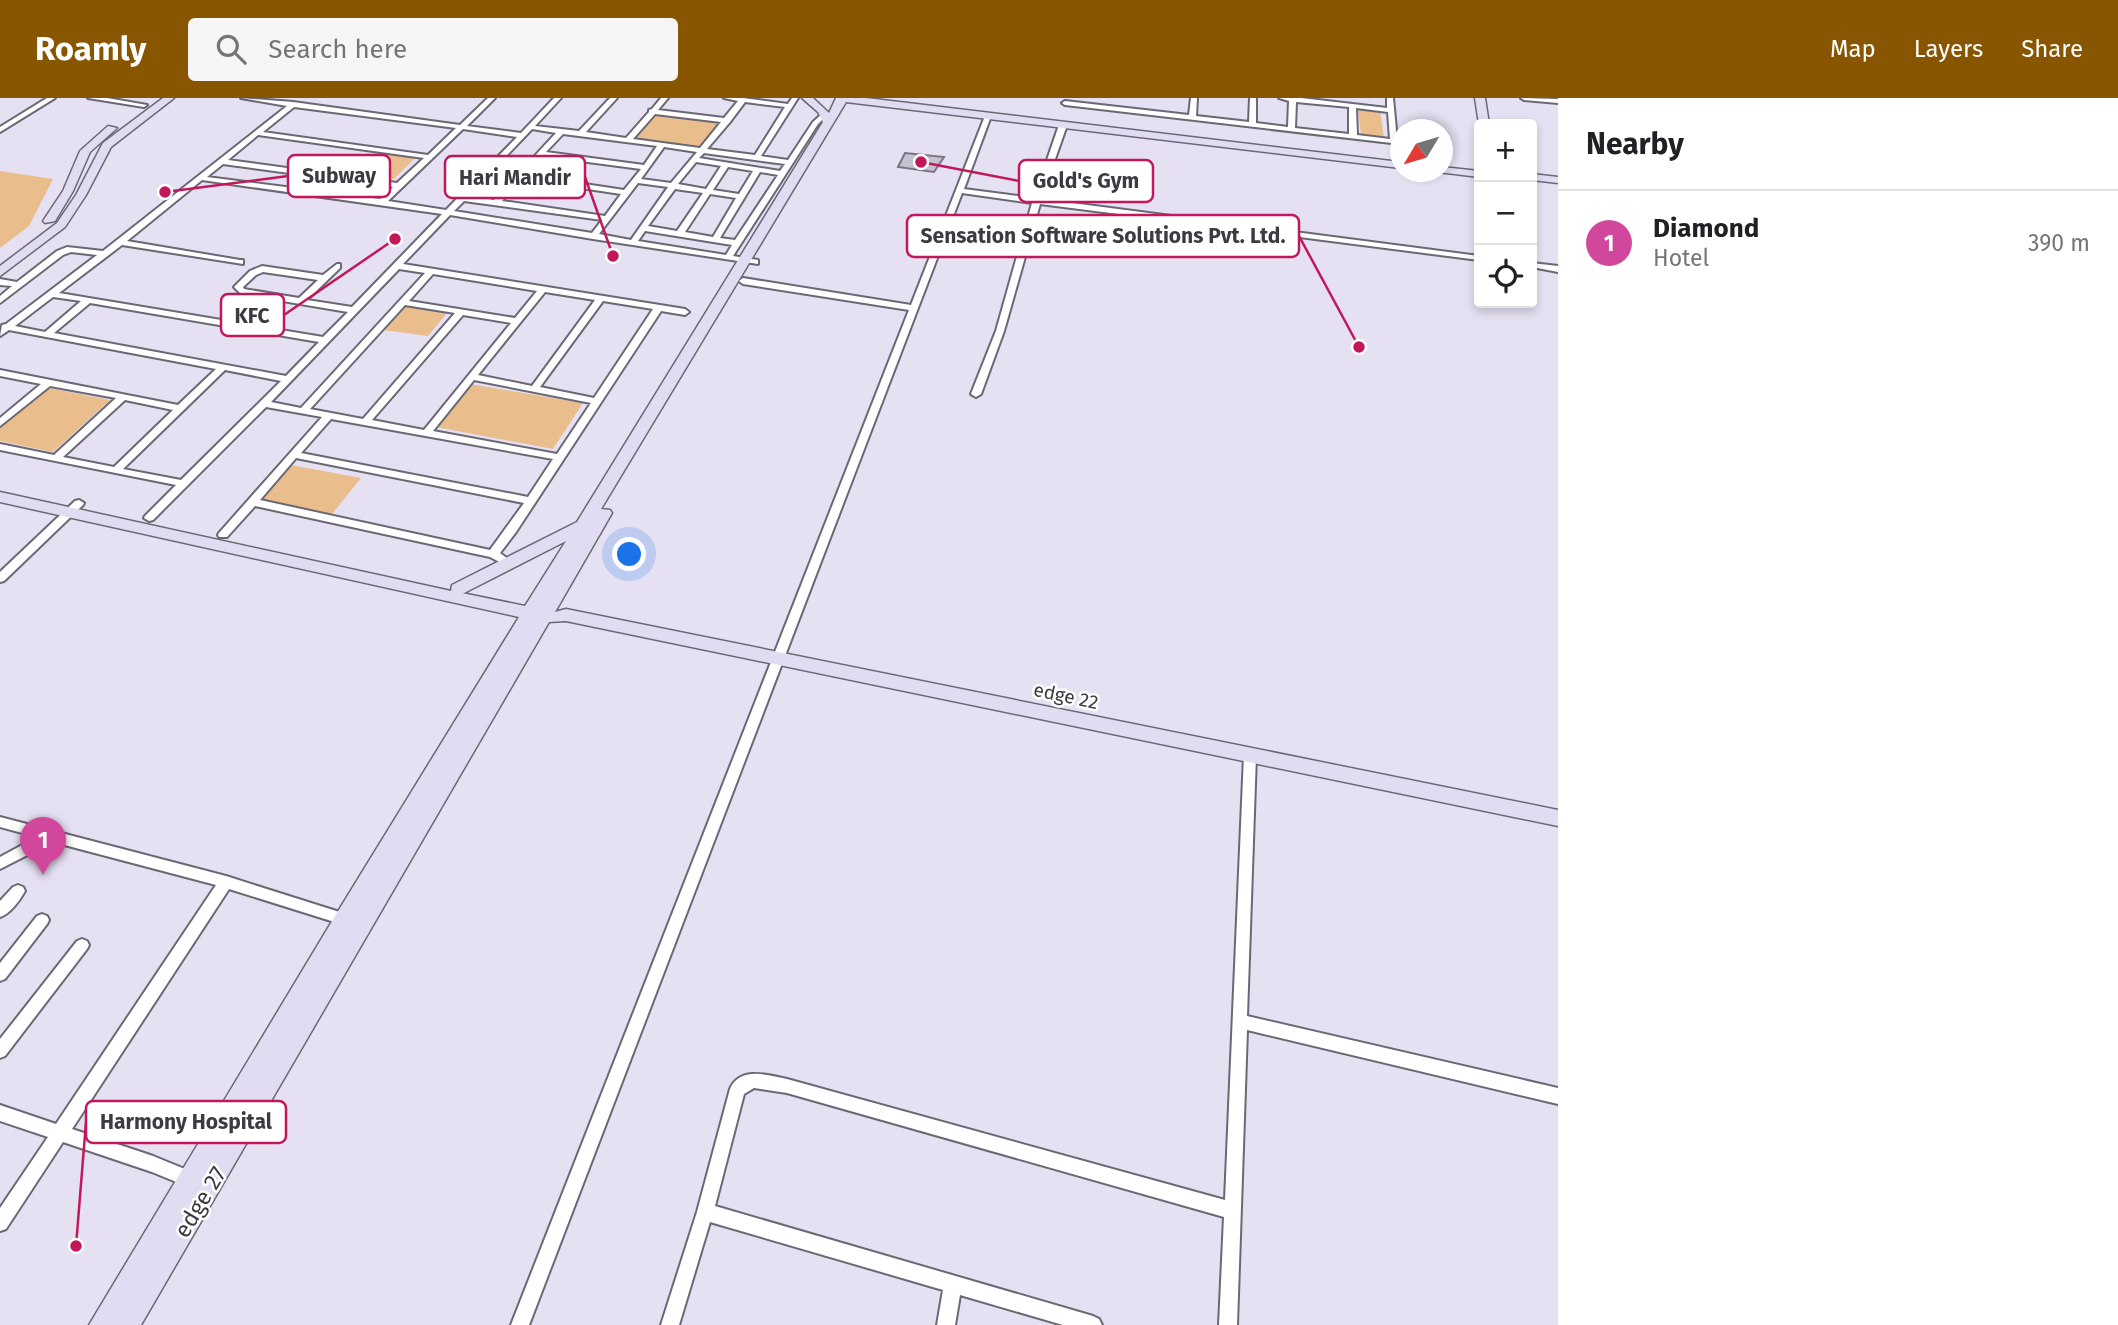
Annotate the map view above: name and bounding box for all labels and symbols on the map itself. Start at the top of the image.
north arrow [1390,119,1453,182]
callout: Subway [288,155,390,197]
callout: Hari Mandir [445,156,585,198]
callout: Gold's Gym [1019,160,1153,202]
text: Subway [302,163,376,189]
text: Hari Mandir [459,165,572,191]
text: Gold's Gym [1033,168,1139,194]
callout: Sensation Software Solutions Pvt. Ltd. [907,215,1299,257]
text: Sensation Software Solutions Pvt. Ltd. [921,223,1285,249]
callout: KFC [221,294,284,336]
text: KFC [234,303,270,329]
your location [612,537,646,571]
street label: edge 22 [1032,678,1100,714]
pin: 1 [20,817,66,875]
callout: Harmony Hospital [86,1101,286,1143]
text: Harmony Hospital [100,1109,273,1135]
street label: edge 27 [168,1161,232,1243]

